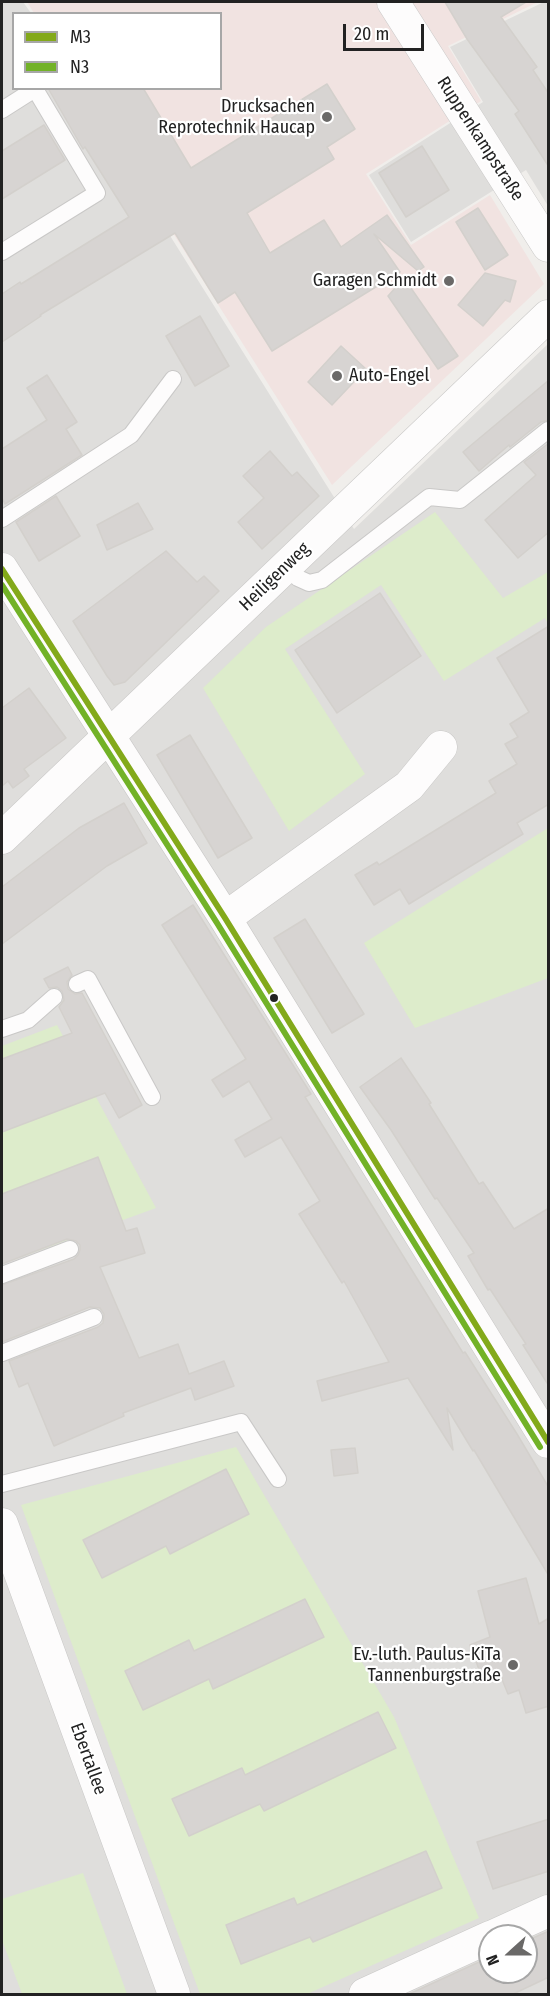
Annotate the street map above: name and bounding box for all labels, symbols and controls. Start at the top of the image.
legend [12,12,222,90]
scale bar [346,12,427,50]
text: 20 m [354,23,389,45]
text: M3 [70,26,91,48]
text: N3 [70,56,89,78]
street label: Ruppenkampstraße [432,73,528,205]
place label: Drucksachen Reprotechnik Haucap [158,96,315,138]
marker: Drucksachen Reprotechnik Haucap [320,110,334,124]
place label: Garagen Schmidt [313,270,437,292]
marker: Garagen Schmidt [442,274,456,288]
place label: Auto-Engel [349,365,429,387]
marker: Auto-Engel [330,369,344,383]
street label: Heiligenweg [235,538,315,616]
unlabelled marker [268,992,280,1004]
place label: Ev.-luth. Paulus-KiTa Tannenburgstraße [353,1644,501,1686]
marker: Ev.-luth. Paulus-KiTa Tannenburgstraße [506,1658,520,1672]
street label: Ebertallee [65,1720,111,1798]
north arrow [478,1924,538,1984]
text: N [482,1952,503,1968]

